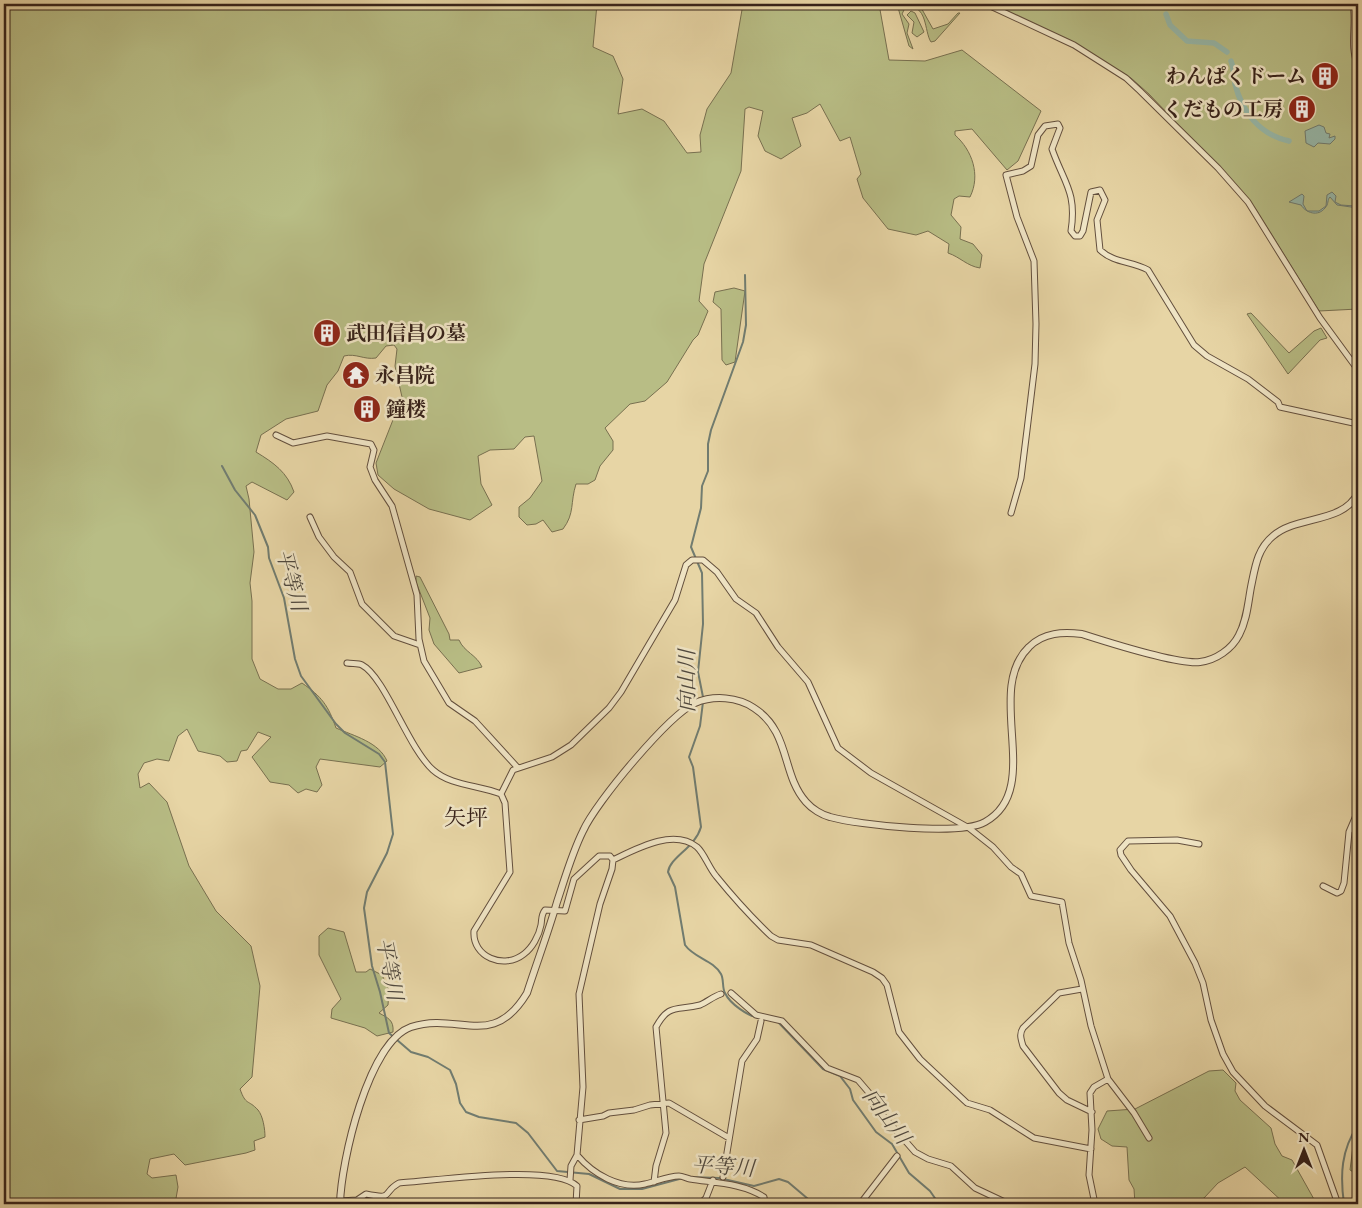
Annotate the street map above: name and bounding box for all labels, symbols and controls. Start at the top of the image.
building icon: わんぱくドーム [1310,61,1340,91]
place label: わんぱくドーム [1166,63,1306,89]
building icon: くだもの工房 [1287,94,1317,124]
place label: くだもの工房 [1163,96,1283,122]
building icon: 武田信昌の墓 [312,318,342,348]
place label: 武田信昌の墓 [346,320,466,346]
temple icon: 永昌院 [341,360,371,390]
place label: 永昌院 [375,362,435,388]
building icon: 鐘楼 [352,394,382,424]
place label: 鐘楼 [386,396,426,422]
water label: 平等川 [271,546,314,616]
water label: 向山川 [673,648,700,713]
district label: 矢坪 [444,803,488,832]
water label: 平等川 [371,936,410,1004]
water label: 向山川 [857,1083,918,1151]
north arrow [1280,1126,1330,1176]
text: N [1298,1128,1310,1146]
water label: 平等川 [691,1150,757,1182]

